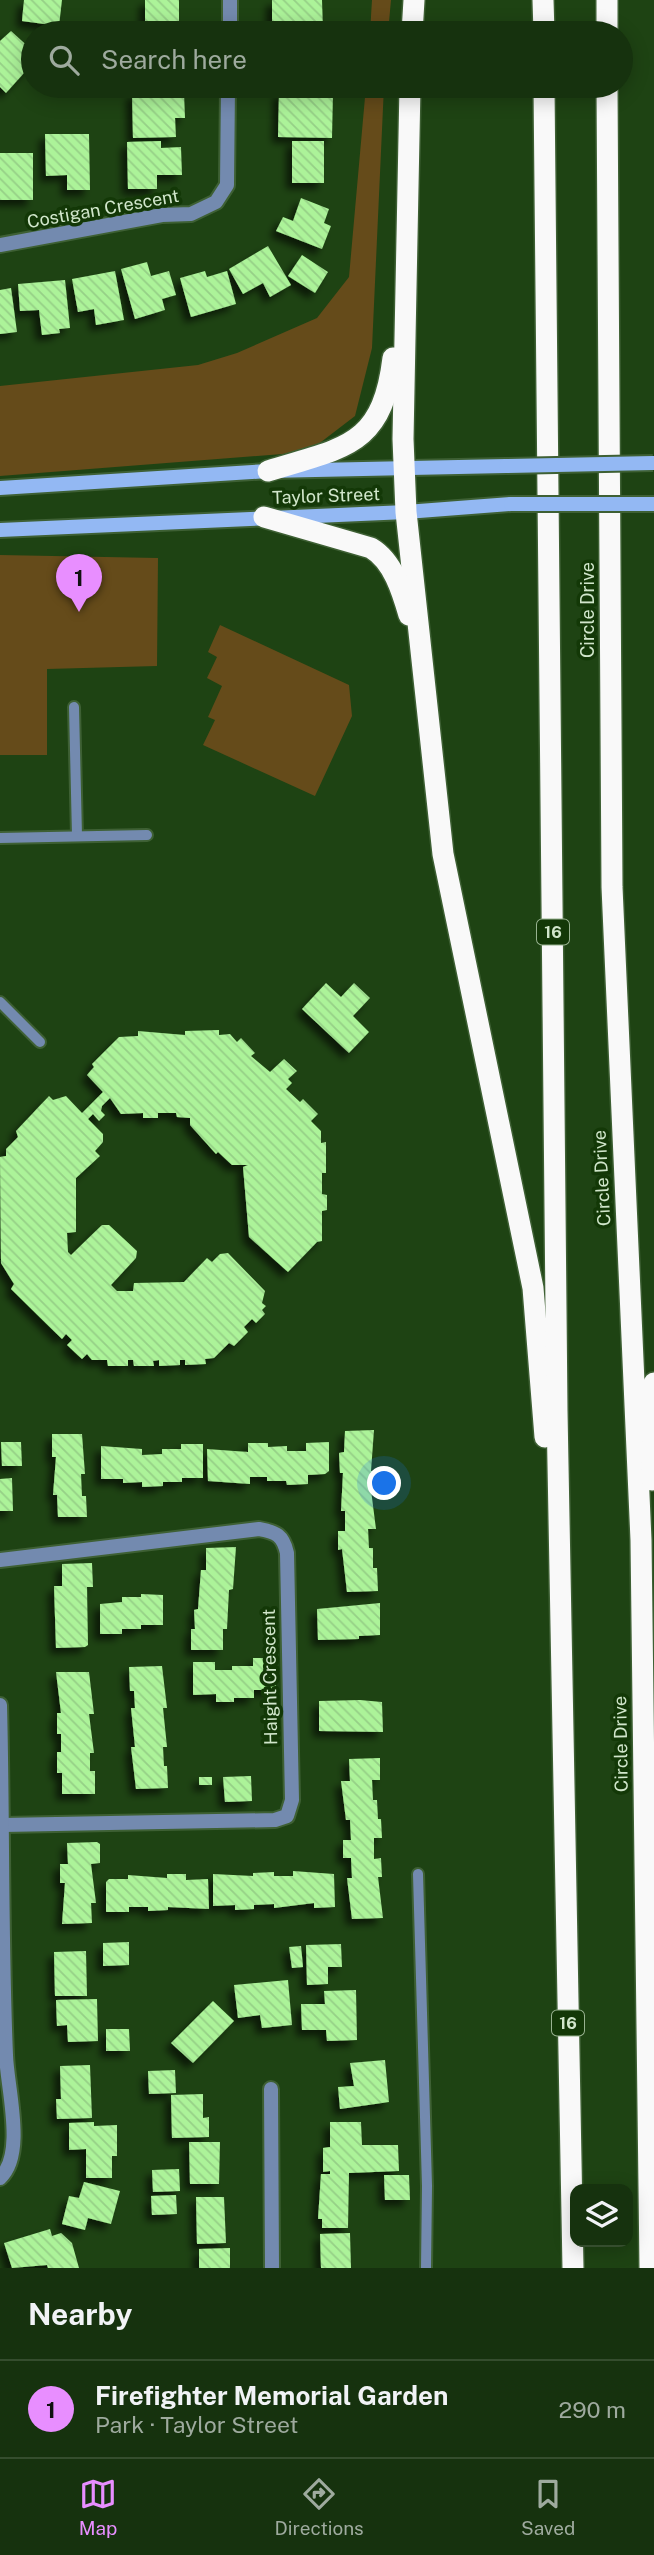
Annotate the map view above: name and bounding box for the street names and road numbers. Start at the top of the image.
street label: Costigan Crescent [25,185,181,232]
street label: Taylor Street [272,483,380,508]
street label: Circle Drive [577,562,598,658]
road number: 16 [537,920,569,944]
street label: Circle Drive [589,1130,615,1227]
street label: Haight Crescent [258,1609,281,1745]
street label: Circle Drive [609,1696,632,1792]
road number: 16 [552,2010,584,2036]

